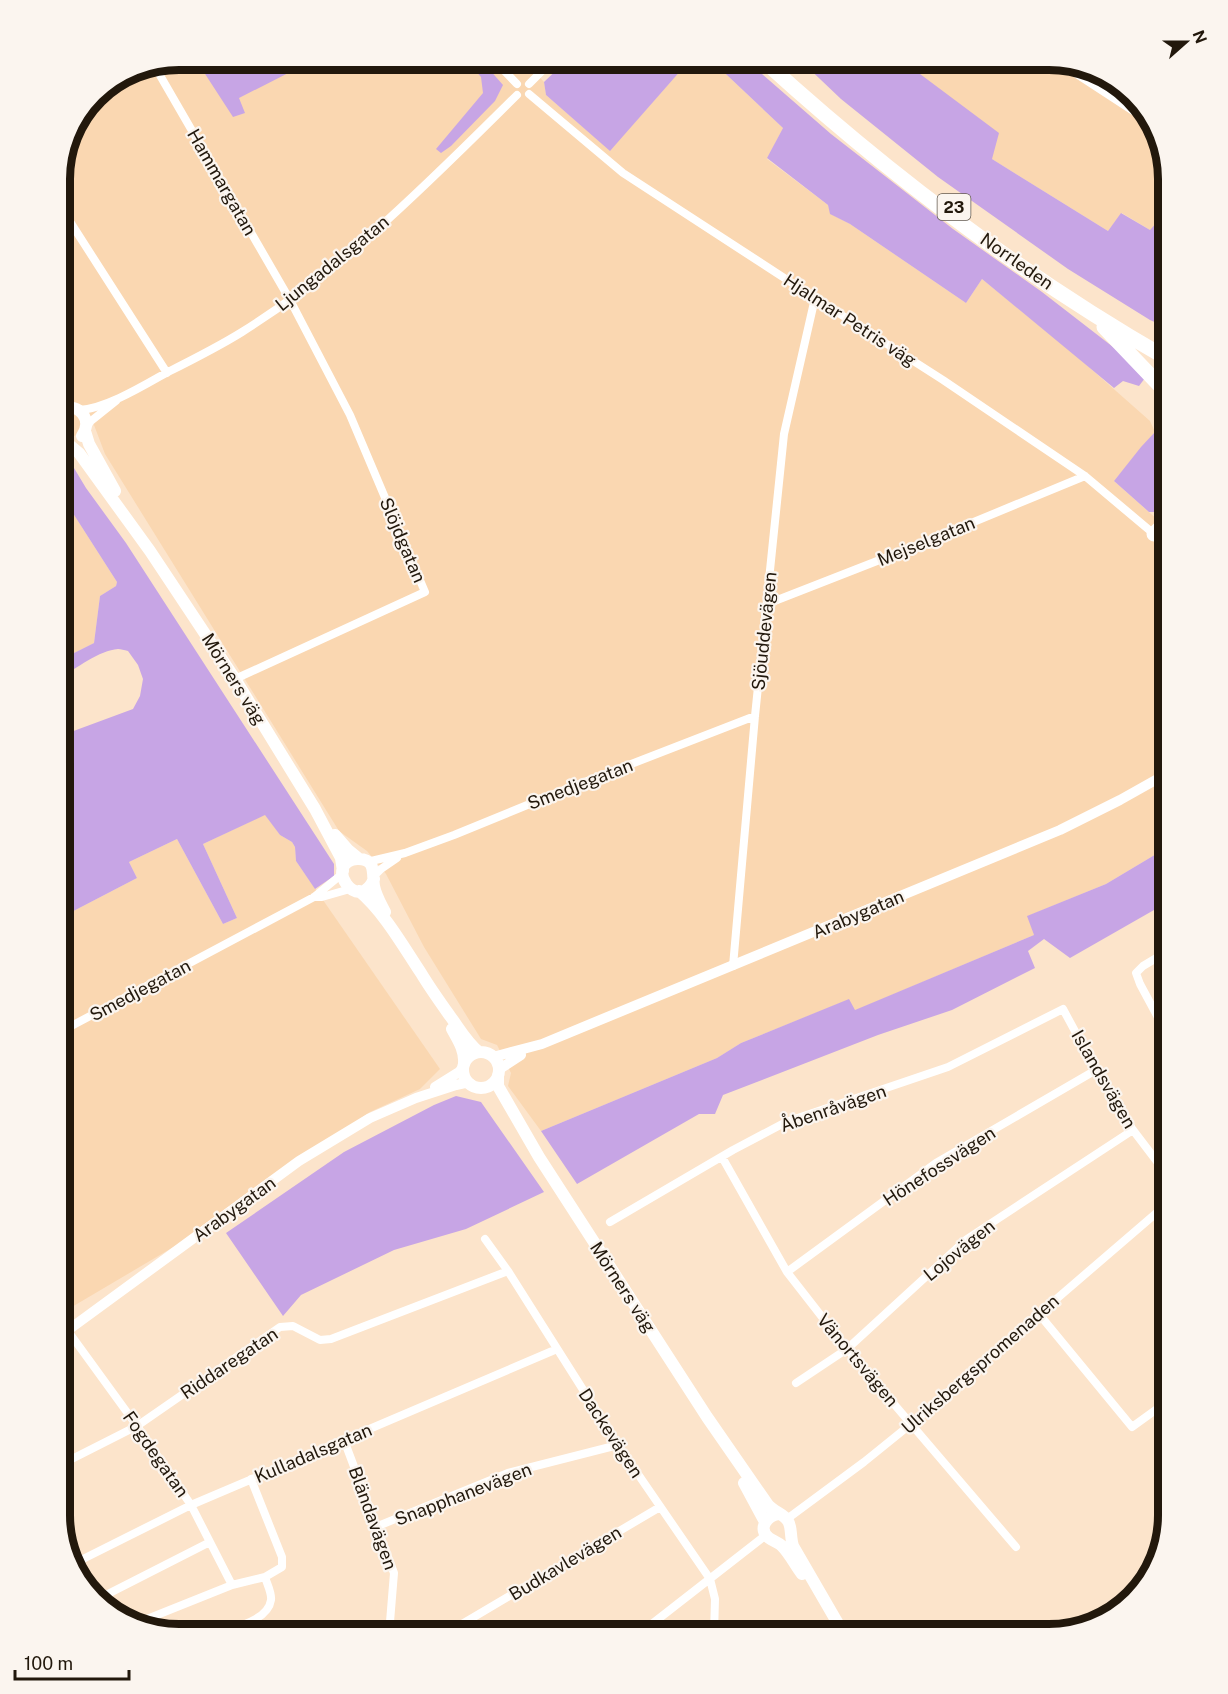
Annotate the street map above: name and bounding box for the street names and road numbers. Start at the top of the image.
street label: Hammargatan [183,125,261,239]
road number: 23 [938,194,970,220]
street label: Ljungadalsgatan [271,211,393,315]
street label: Norrleden [976,228,1058,294]
street label: Hjalmar Petris väg [780,269,920,371]
street label: Slöjdgatan [376,494,430,586]
street label: Mejselgatan [874,512,978,570]
street label: Sjöuddevägen [747,571,781,691]
street label: Mörners väg [198,629,270,729]
street label: Smedjegatan [524,754,636,814]
street label: Arabygatan [809,885,907,943]
street label: Smedjegatan [86,955,194,1025]
street label: Islandsvägen [1067,1026,1141,1132]
street label: Åbenråvägen [777,1078,889,1136]
street label: Hönefossvägen [879,1122,999,1210]
street label: Arabygatan [189,1172,279,1246]
street label: Lojovägen [919,1215,999,1285]
street label: Mörners väg [586,1238,660,1336]
street label: Ulriksbergspromenaden [897,1290,1063,1438]
street label: Vänortsvägen [813,1309,903,1411]
street label: Riddaregatan [176,1323,282,1403]
street label: Dackevägen [574,1384,648,1482]
street label: Fogdegatan [119,1407,193,1501]
street label: Kulladalsgatan [251,1419,375,1487]
street label: Snapphanevägen [392,1458,534,1530]
street label: Bländavägen [345,1463,401,1573]
street label: Budkavlevägen [505,1521,625,1605]

